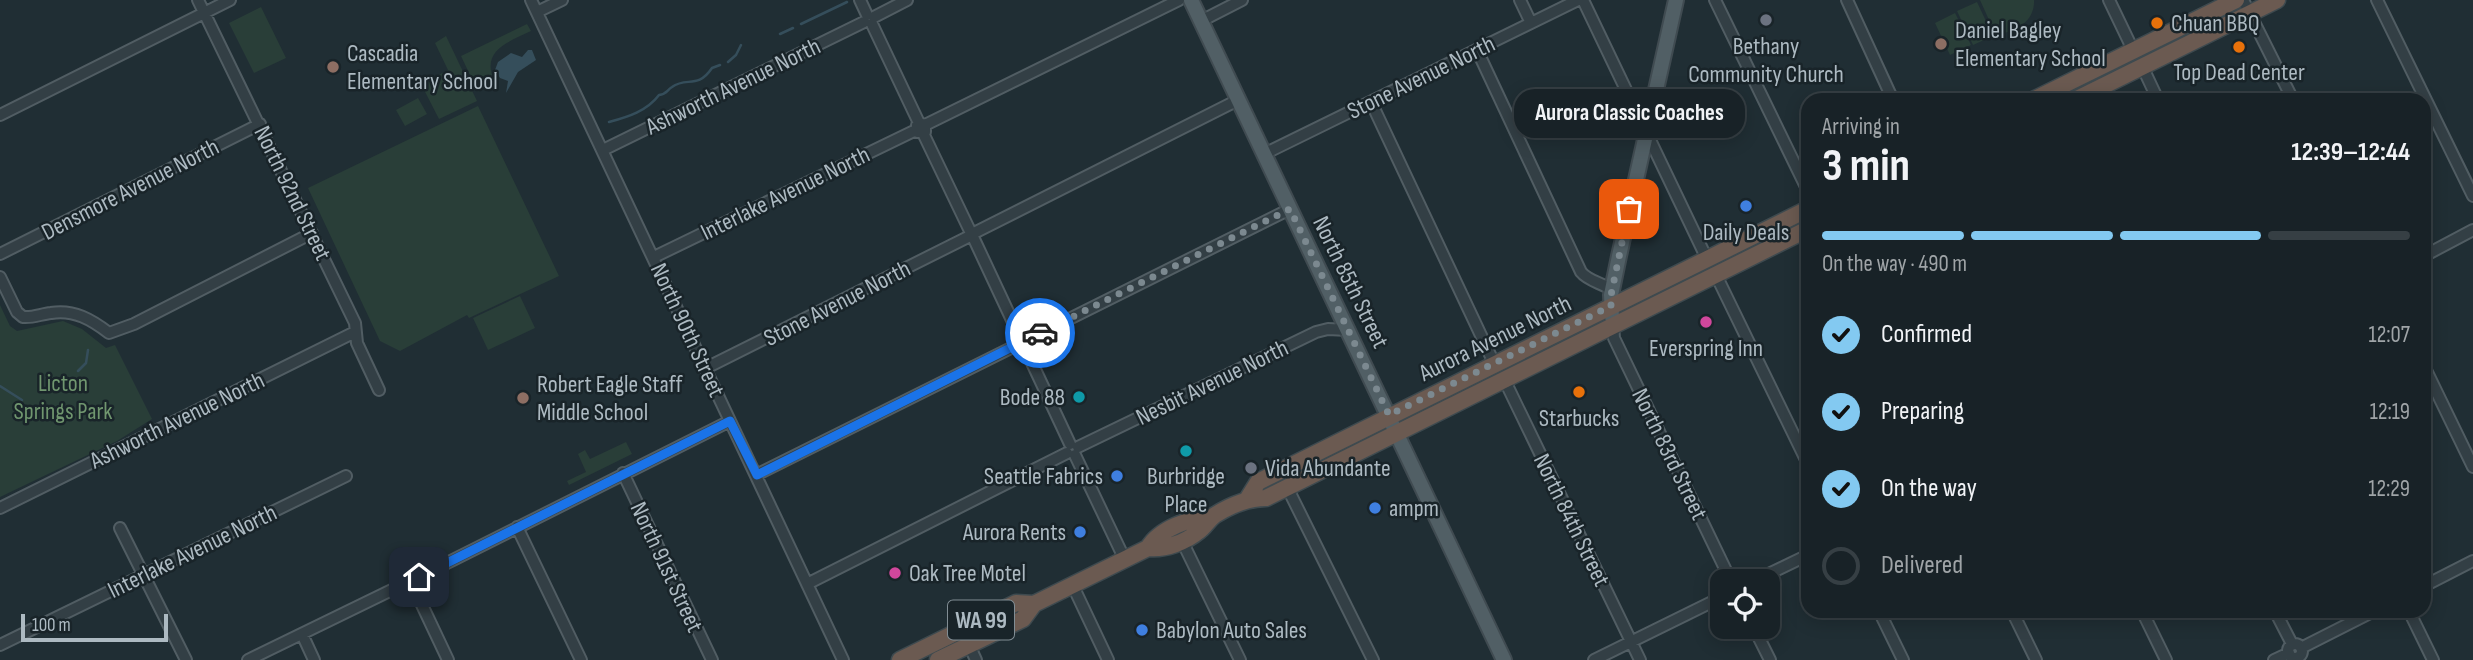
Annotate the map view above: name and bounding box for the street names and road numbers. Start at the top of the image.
street label: Stone Avenue North [1343,29,1500,126]
street label: Ashworth Avenue North [640,32,825,142]
street label: North 92nd Street [248,121,338,265]
street label: Densmore Avenue North [37,132,224,247]
street label: Interlake Avenue North [696,140,874,247]
street label: North 85th Street [1306,212,1395,353]
street label: Stone Avenue North [759,254,915,353]
street label: North 90th Street [644,259,731,402]
street label: Aurora Avenue North [1413,289,1576,388]
street label: Nesbit Avenue North [1131,333,1293,432]
street label: Ashworth Avenue North [84,366,269,476]
street label: North 83rd Street [1625,384,1714,525]
street label: North 84th Street [1527,449,1616,591]
street label: Interlake Avenue North [103,498,281,605]
street label: North 91st Street [624,498,709,637]
road number: WA 99 [948,600,1014,640]

